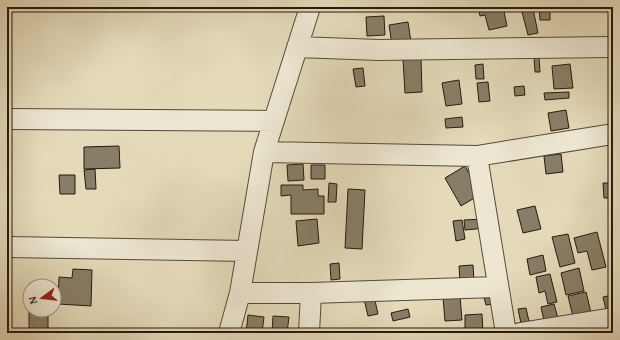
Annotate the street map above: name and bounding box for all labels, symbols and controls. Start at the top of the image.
north arrow [22,278,62,318]
text: N [23,294,41,306]

